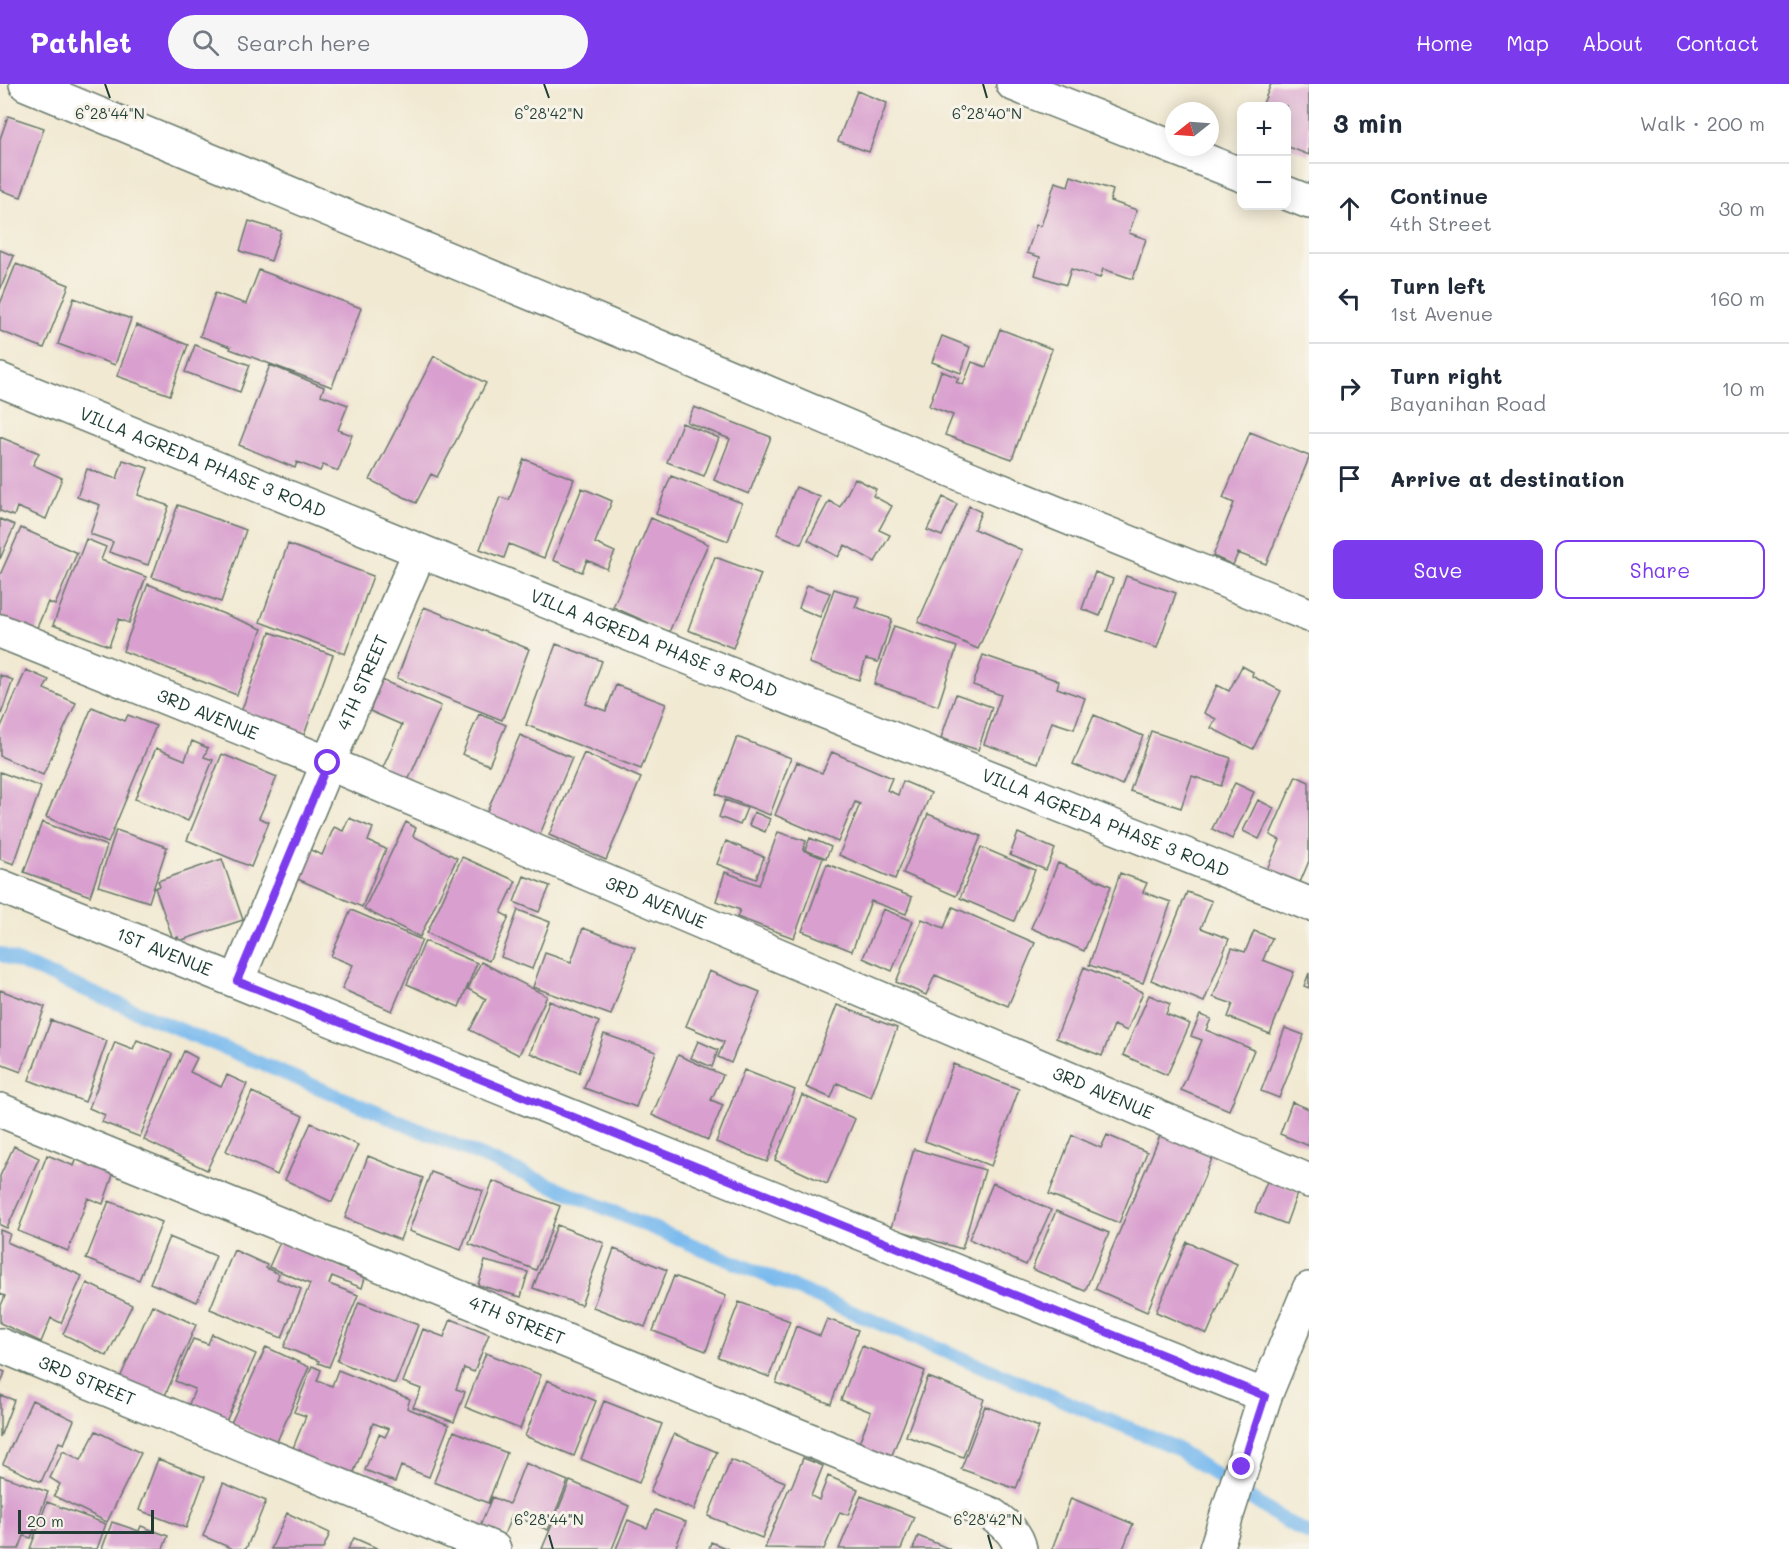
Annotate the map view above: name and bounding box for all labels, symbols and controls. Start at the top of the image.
search box [168,15,588,69]
text: Pathlet [30,24,132,60]
icon: search [189,26,222,59]
text: Search here [237,28,371,57]
text: Home [1416,29,1473,56]
text: Map [1506,29,1549,56]
text: About [1582,29,1643,56]
text: Contact [1676,29,1759,56]
north arrow [1165,102,1219,156]
map controls [1237,102,1291,210]
button: + [1237,102,1291,156]
text: 6°28'44"N [75,103,145,123]
text: 6°28'42"N [514,103,584,123]
text: 6°28'40"N [952,103,1022,123]
text: 3 min [1333,106,1402,140]
text: Walk · 200 m [1640,110,1765,136]
button: − [1237,156,1291,210]
text: Continue [1390,181,1488,210]
icon: ahead [1333,192,1366,225]
text: 30 m [1719,195,1765,221]
text: 4th Street [1390,210,1492,236]
text: Turn left [1390,271,1486,300]
icon: left [1333,282,1366,315]
text: 160 m [1709,285,1765,311]
text: 1st Avenue [1390,300,1493,326]
text: Turn right [1390,361,1502,390]
icon: right [1333,372,1366,405]
text: 10 m [1721,375,1765,401]
text: Bayanihan Road [1390,390,1546,416]
street label: VILLA AGREDA PHASE 3 ROAD [76,401,330,523]
icon: arrive [1333,462,1366,495]
text: Arrive at destination [1390,464,1625,493]
button: Save [1333,540,1543,599]
button: Share [1555,540,1765,599]
street label: VILLA AGREDA PHASE 3 ROAD [527,583,781,703]
street label: 4TH STREET [331,631,393,733]
street label: 3RD AVENUE [154,682,263,745]
route start [314,749,340,775]
street label: VILLA AGREDA PHASE 3 ROAD [979,762,1233,882]
street label: 3RD AVENUE [602,870,710,934]
street label: 1ST AVENUE [113,921,216,981]
street label: 3RD AVENUE [1049,1060,1158,1124]
street label: 4TH STREET [466,1289,569,1350]
street label: 3RD STREET [35,1349,139,1411]
route end [1228,1453,1254,1479]
scale bar [18,1507,154,1534]
text: 6°28'44"N [514,1509,584,1529]
text: 6°28'42"N [953,1509,1023,1529]
text: 20 m [27,1510,64,1531]

